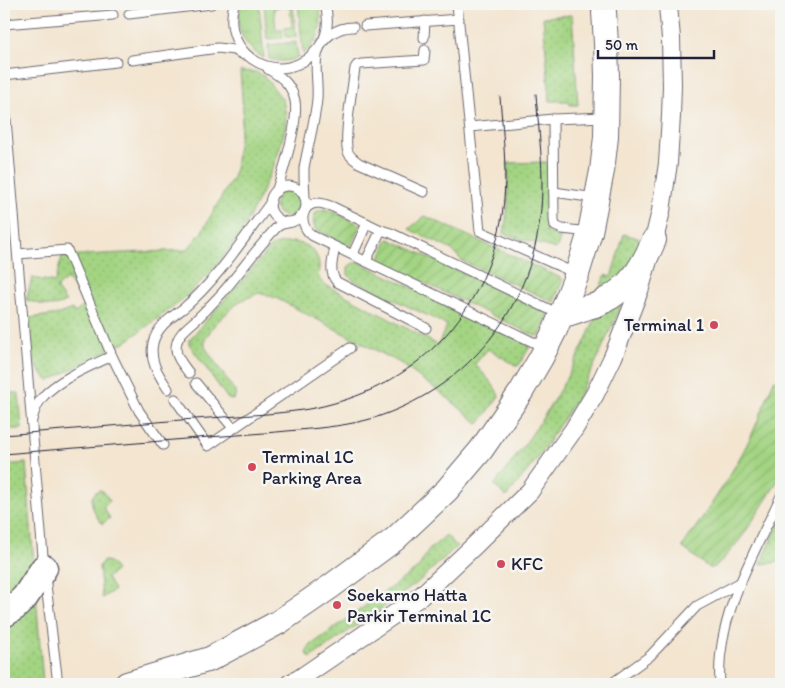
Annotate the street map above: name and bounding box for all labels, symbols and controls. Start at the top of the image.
scale bar [598,28,714,60]
text: 50 m [605,36,638,54]
place label: Terminal 1 [624,314,704,336]
marker: Terminal 1 [708,319,720,331]
place label: Terminal 1C Parking Area [262,446,362,489]
marker: Terminal 1C Parking Area [246,461,258,473]
place label: KFC [511,553,543,575]
marker: KFC [495,558,507,570]
place label: Soekarno Hatta Parkir Terminal 1C [347,584,491,627]
marker: Soekarno Hatta Parkir Terminal 1C [331,599,343,611]

